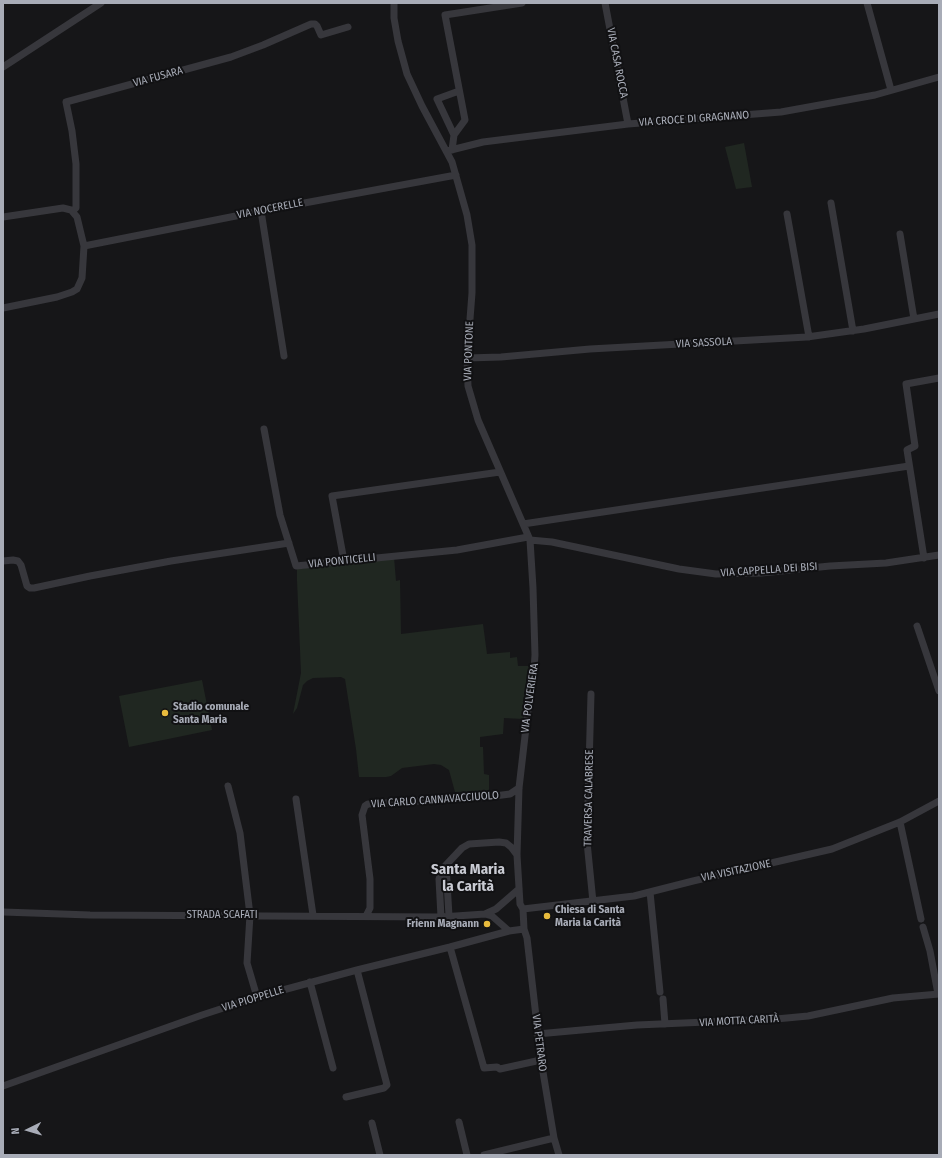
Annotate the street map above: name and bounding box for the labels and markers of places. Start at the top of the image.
place label: Stadio comunale Santa Maria [173,700,249,726]
marker: Stadio comunale Santa Maria [160,708,170,718]
place label: Chiesa di Santa Maria la Carità [555,903,625,929]
marker: Chiesa di Santa Maria la Carità [542,911,552,921]
place label: Frienn Magnann [407,917,479,931]
marker: Frienn Magnann [482,919,492,929]

